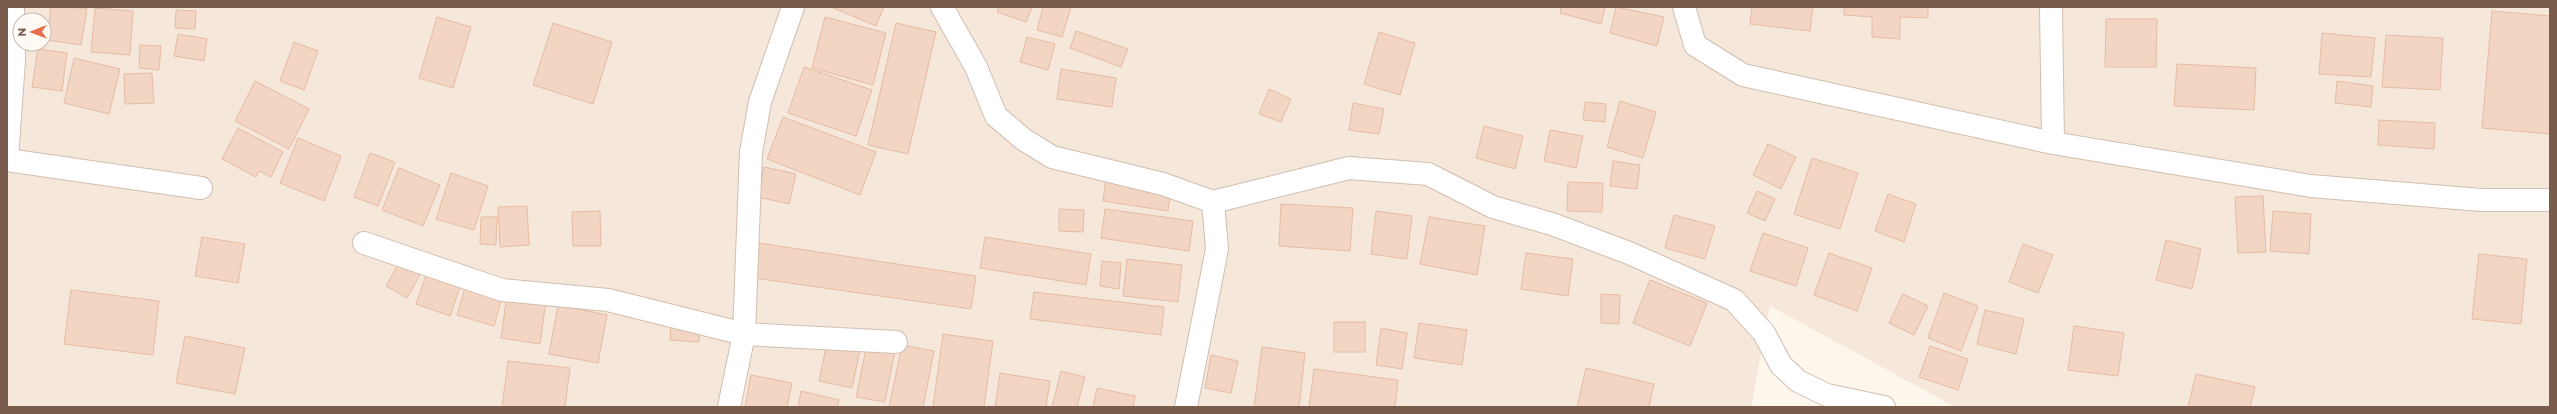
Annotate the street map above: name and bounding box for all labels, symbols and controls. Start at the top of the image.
north arrow [12,12,52,52]
text: N [15,28,29,37]

